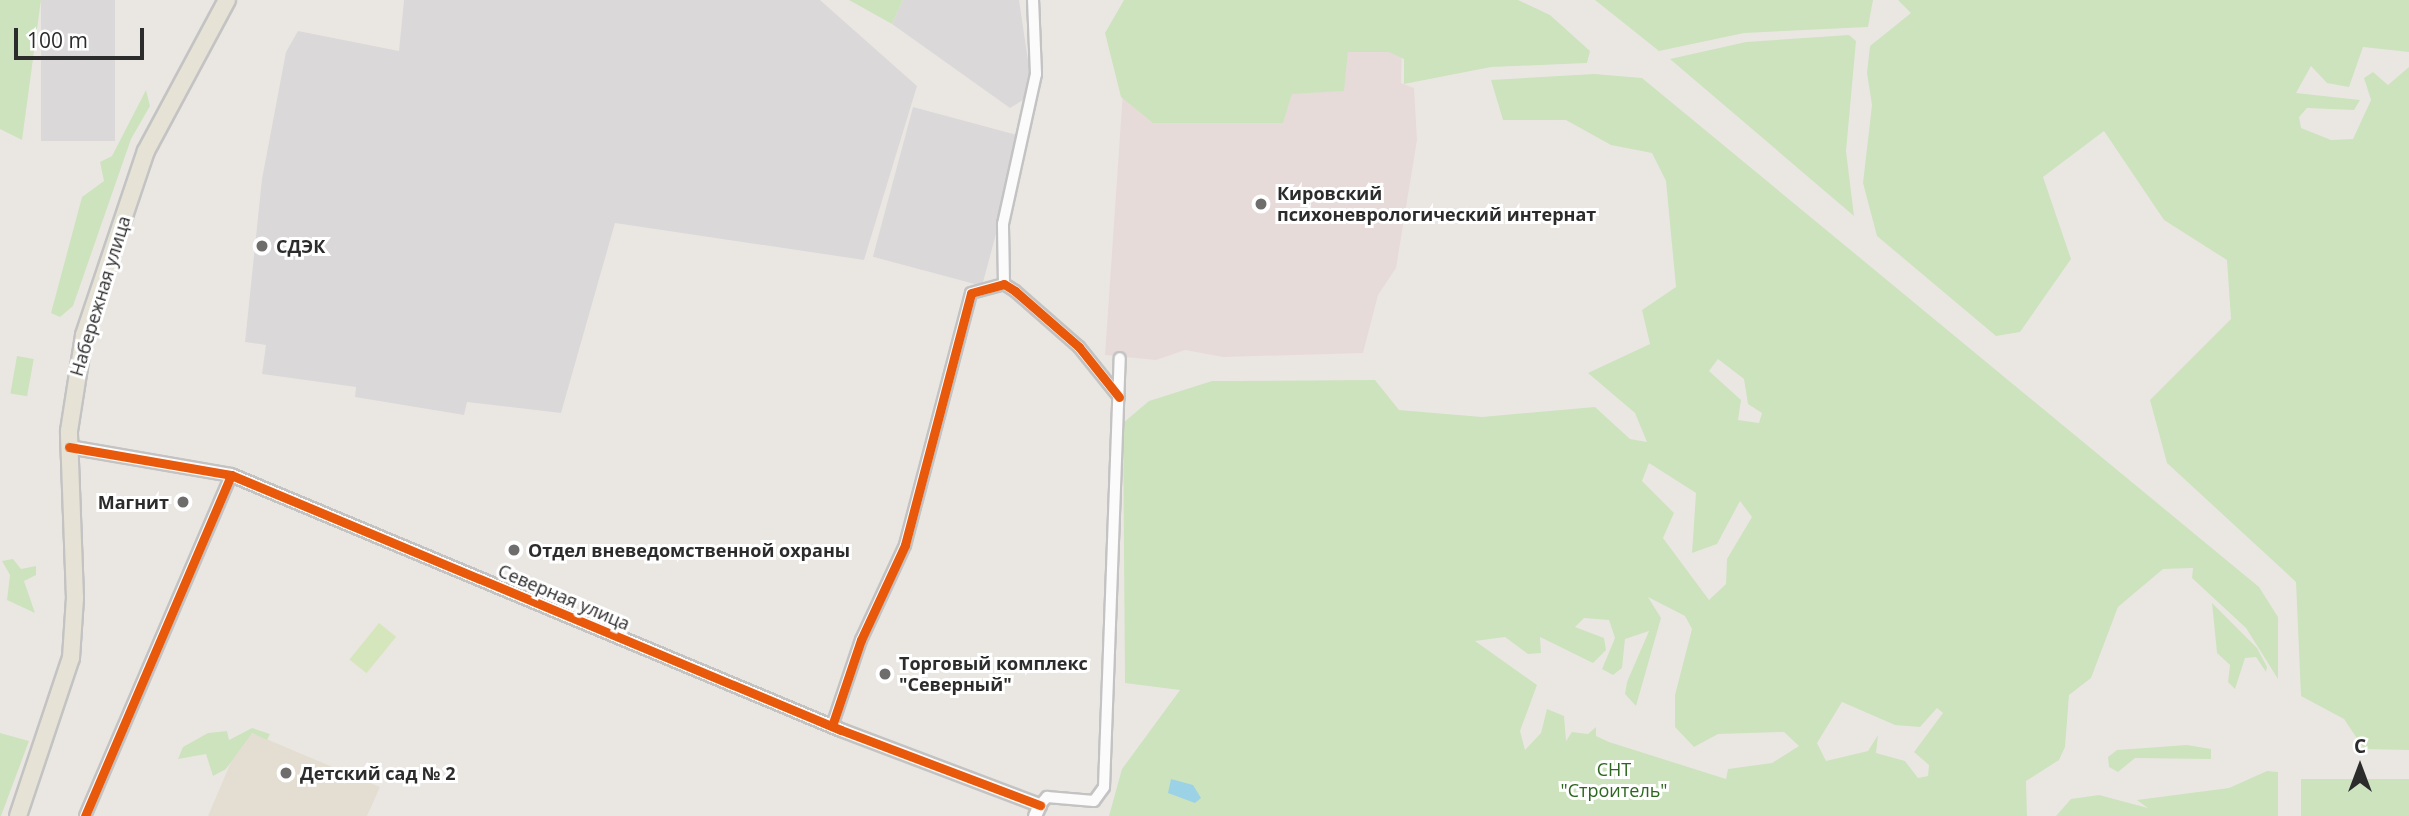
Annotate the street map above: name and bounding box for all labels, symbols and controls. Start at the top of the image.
scale bar [18,14,147,58]
text: 100 m [27,26,88,54]
place label: Кировский психоневрологический интернат [1277,183,1596,226]
marker: Кировский психоневрологический интернат [1251,194,1271,214]
street label: Набережная улица [65,213,135,379]
place label: СДЭК [276,235,325,257]
marker: СДЭК [254,238,270,254]
place label: Магнит [98,491,169,513]
marker: Магнит [175,494,191,510]
place label: Отдел вневедомственной охраны [528,539,850,561]
marker: Отдел вневедомственной охраны [506,542,522,558]
street label: Северная улица [495,560,633,634]
place label: Торговый комплекс "Северный" [899,653,1088,696]
marker: Торговый комплекс "Северный" [877,666,893,682]
north arrow [2325,732,2395,802]
text: С [2354,733,2366,759]
park label: СНТ "Строитель" [1561,759,1667,802]
place label: Детский сад № 2 [300,762,456,784]
marker: Детский сад № 2 [278,765,294,781]

